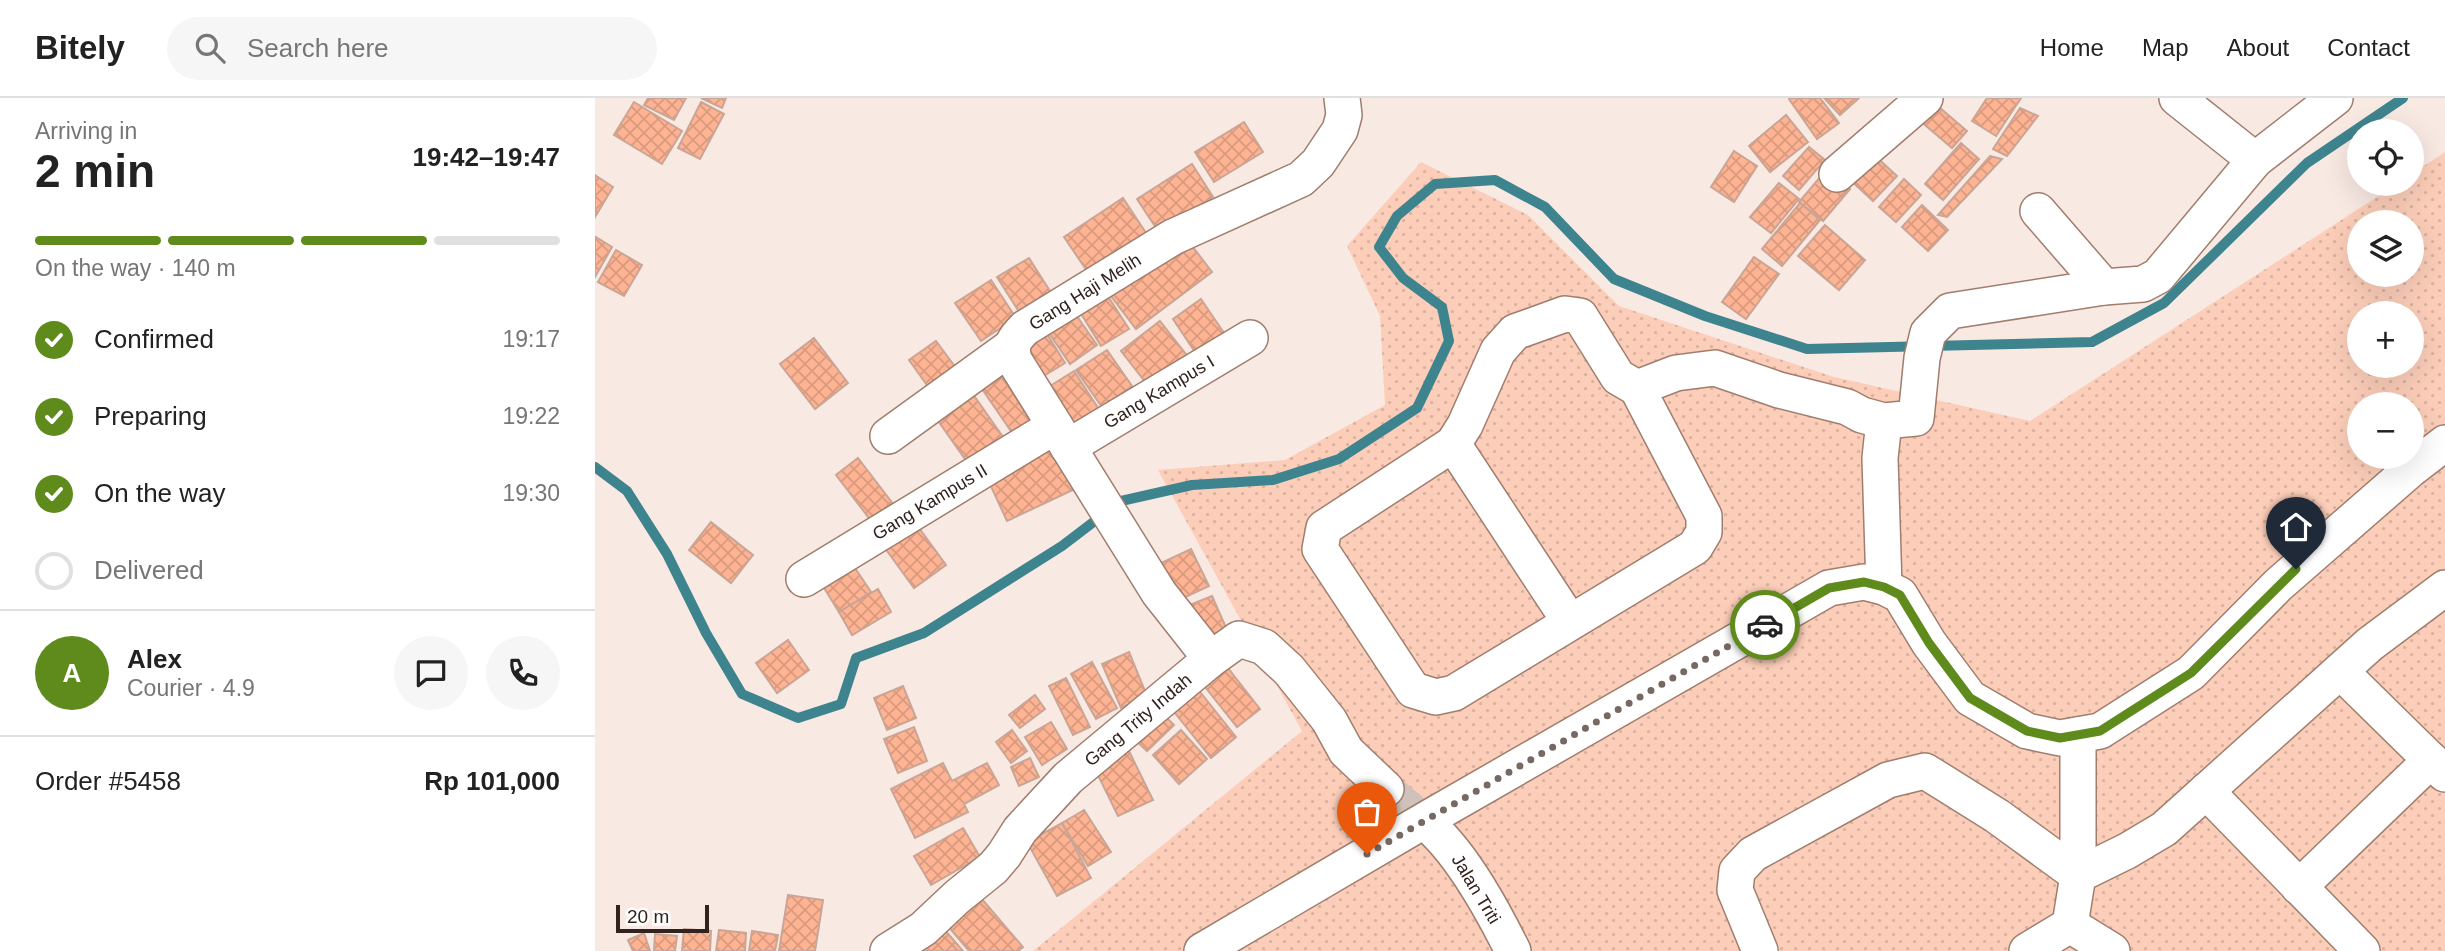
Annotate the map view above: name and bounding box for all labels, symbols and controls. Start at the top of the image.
search box [167,17,657,80]
text: Bitely [35,29,125,66]
icon: search [191,29,229,67]
text: Search here [247,33,389,63]
text: Home [2040,34,2104,61]
text: Map [2142,34,2189,61]
text: About [2227,34,2289,61]
text: Contact [2327,34,2410,61]
text: Arriving in [35,118,137,144]
map controls [2347,119,2424,469]
button: locate [2347,119,2424,196]
text: 19:42–19:47 [413,142,560,172]
text: 2 min [35,145,155,197]
button: layers [2347,210,2424,287]
street label: Gang Haji Melih [1025,250,1145,334]
text: On the way · 140 m [35,255,236,281]
button: + [2347,301,2424,378]
icon: check [35,321,73,359]
text: Confirmed [94,324,214,354]
text: 19:17 [502,326,560,352]
street label: Gang Kampus I [1100,351,1218,433]
button: − [2347,392,2424,469]
icon: check [35,398,73,436]
text: Preparing [94,401,207,431]
text: 19:22 [502,403,560,429]
street label: Gang Kampus II [869,460,991,544]
icon: check [35,475,73,513]
text: On the way [94,478,226,508]
text: 19:30 [502,480,560,506]
pin [2266,497,2326,569]
icon: home [2277,508,2315,546]
text: Delivered [94,555,204,585]
courier [1730,590,1800,660]
icon: car [1746,606,1784,644]
button: chat [394,636,468,710]
button: phone [486,636,560,710]
text: Alex [127,644,182,674]
text: A [63,658,81,688]
street label: Gang Trity Indah [1081,670,1195,770]
text: Courier · 4.9 [127,675,255,701]
text: Order #5458 [35,766,181,796]
text: Rp 101,000 [424,766,560,796]
pin [1337,782,1397,854]
icon: bag [1348,793,1386,831]
street label: Jalan Triti [1448,851,1504,927]
scale bar [616,902,709,934]
text: 20 m [627,906,669,927]

